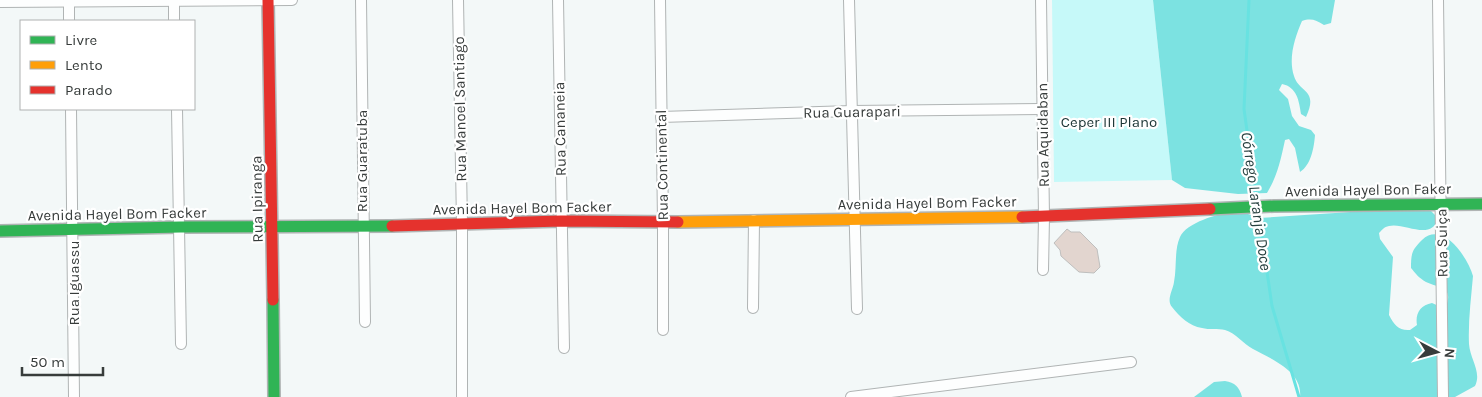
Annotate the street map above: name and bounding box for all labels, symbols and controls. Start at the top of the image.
legend [20,20,195,110]
text: Livre [65,31,97,49]
street label: Rua Manoel Santiago [450,36,470,182]
text: Lento [65,56,103,74]
text: Parado [65,81,112,99]
street label: Rua Cananeia [550,82,570,176]
street label: Rua Aquidaban [1033,83,1053,187]
street label: Rua Guarapari [803,102,901,122]
street label: Rua Guaratuba [353,110,371,212]
street label: Rua Continental [652,110,672,220]
park label: Ceper III Plano [1061,113,1157,131]
water label: Córrego Laranja Doce [1237,131,1276,272]
street label: Rua Ipiranga [247,155,267,243]
street label: Avenida Hayel Bon Faker [1285,180,1452,200]
street label: Avenida Hayel Bom Facker [838,192,1017,214]
street label: Avenida Hayel Bom Facker [433,197,612,219]
street label: Avenida Hayel Bom Facker [28,203,207,225]
street label: Rua Suiça [1432,208,1452,278]
street label: Rua Iguassu [65,241,83,325]
north arrow [1412,327,1462,377]
scale bar [22,344,104,376]
text: N [1440,347,1458,359]
text: 50 m [30,353,65,371]

